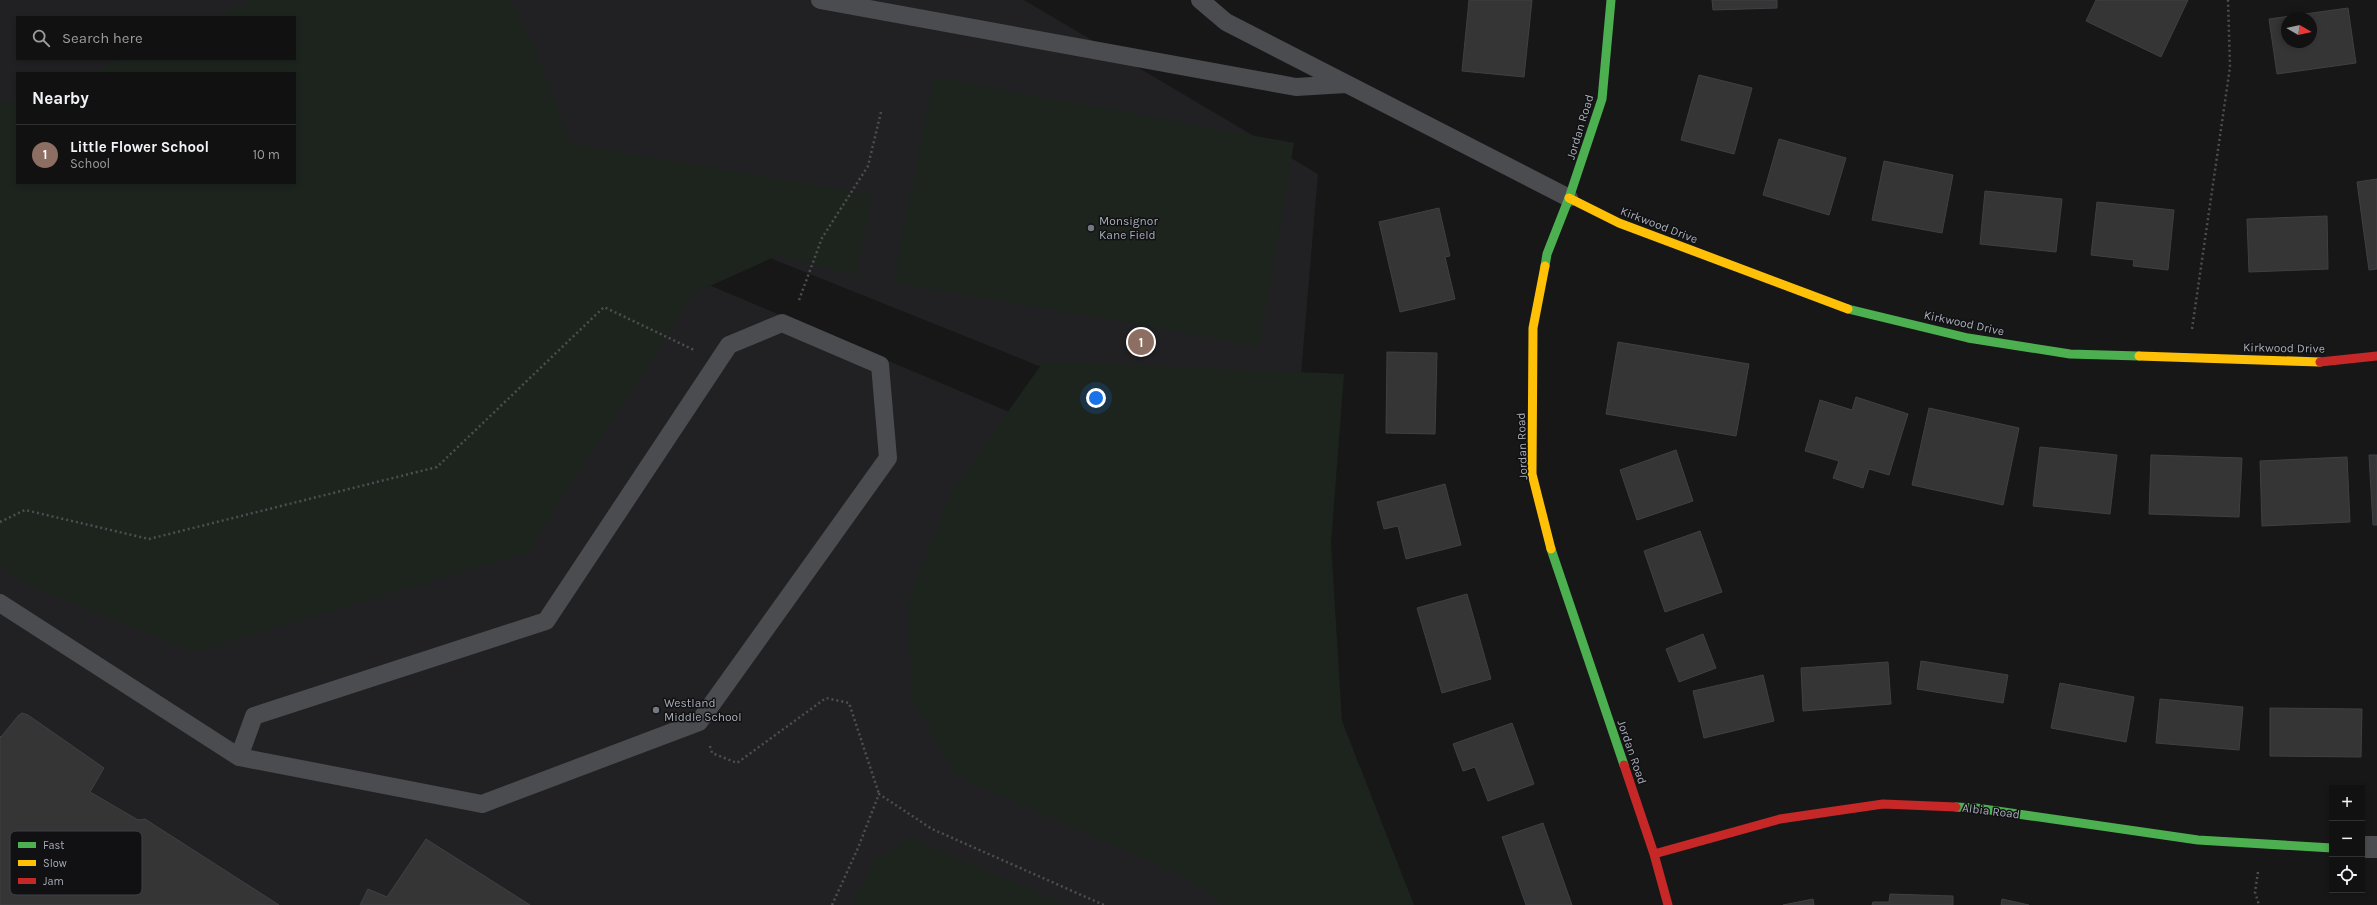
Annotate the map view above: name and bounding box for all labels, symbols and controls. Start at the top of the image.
north arrow [2281,12,2317,48]
search box [16,16,296,60]
icon: search [30,27,52,49]
text: Search here [62,29,143,47]
text: Nearby [32,88,89,108]
street label: Jordan Road [1563,93,1597,161]
text: Little Flower School [70,138,209,156]
text: 1 [43,147,47,162]
text: 10 m [253,147,280,162]
text: School [70,156,110,171]
street label: Kirkwood Drive [1618,204,1700,246]
place label: Monsignor Kane Field [1099,214,1158,242]
marker: Monsignor Kane Field [1086,223,1096,233]
street label: Kirkwood Drive [1923,308,2005,338]
pin: 1 [1128,327,1154,357]
street label: Kirkwood Drive [2243,340,2325,356]
your location [1086,388,1106,408]
street label: Jordan Road [1514,412,1530,480]
place label: Westland Middle School [664,696,742,724]
marker: Westland Middle School [651,705,661,715]
street label: Jordan Road [1614,718,1650,786]
map controls [2329,785,2365,893]
button: + [2329,785,2365,821]
street label: Albia Road [1961,801,2021,821]
button: − [2329,821,2365,857]
legend [10,831,142,895]
text: Fast [43,839,64,852]
text: Slow [43,857,67,870]
button: locate [2329,857,2365,893]
text: Jam [43,875,64,888]

